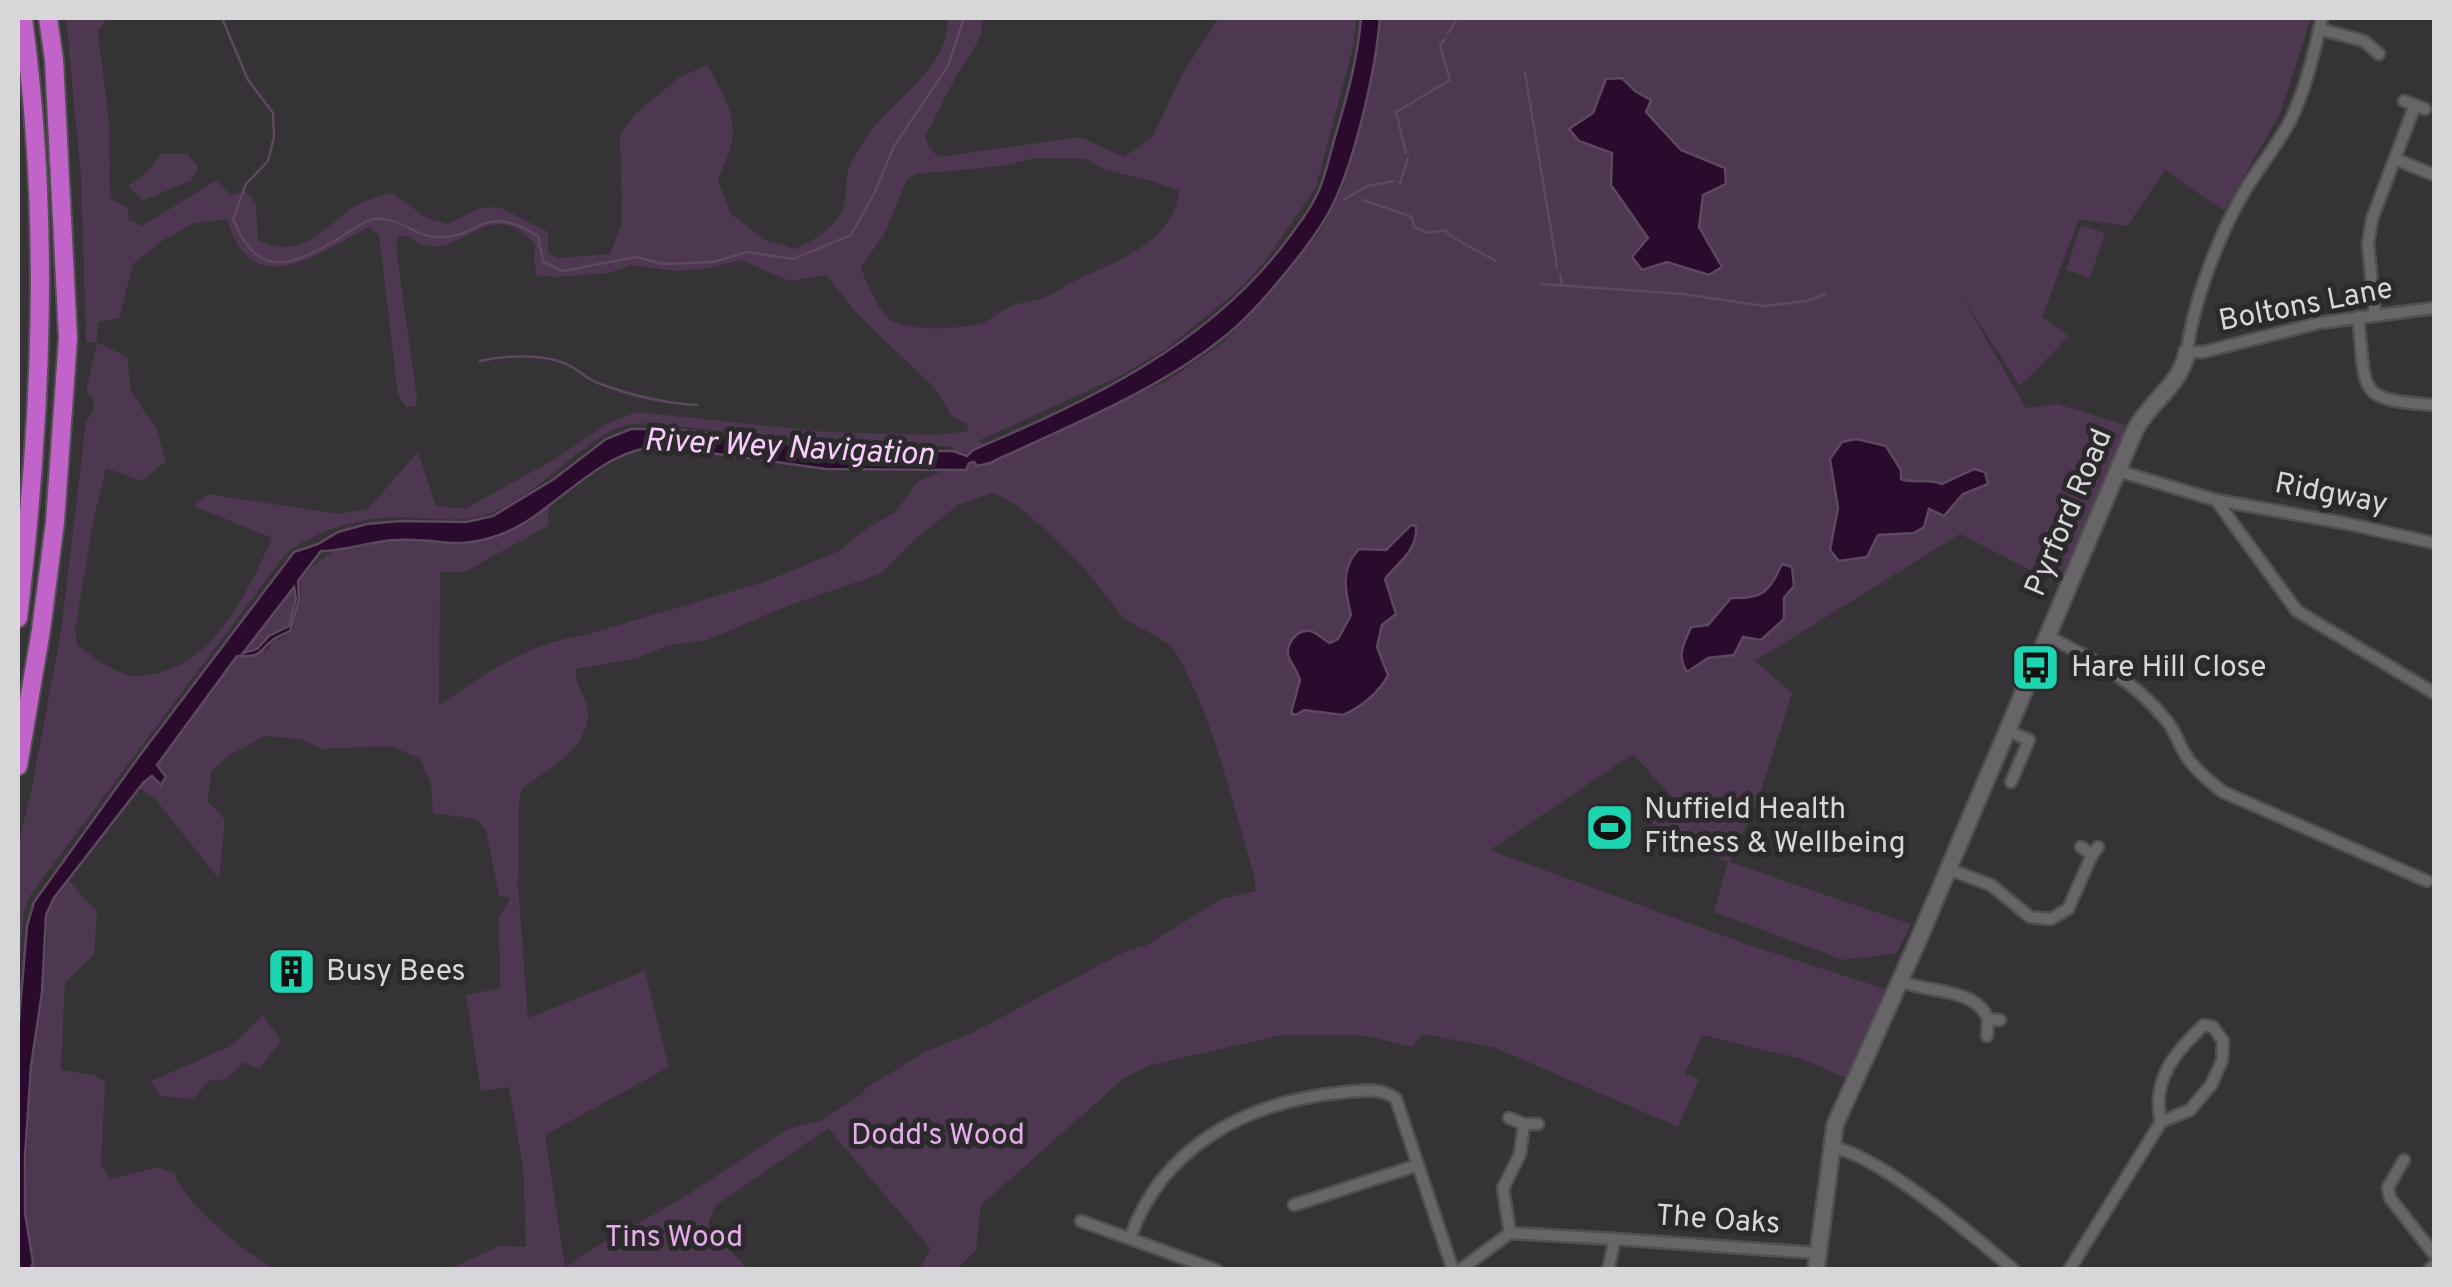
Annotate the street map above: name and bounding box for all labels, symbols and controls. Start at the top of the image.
street label: Boltons Lane [2216,271,2396,341]
water label: River Wey Navigation [643,421,936,477]
street label: Pyrford Road [2018,424,2122,602]
street label: Ridgway [2271,466,2391,524]
bus stop icon: Hare Hill Close [2010,642,2062,694]
place label: Hare Hill Close [2071,650,2266,687]
place label: Nuffield Health Fitness & Wellbeing [1644,792,1906,863]
sports icon: Nuffield Health Fitness & Wellbeing [1583,801,1635,853]
building icon: Busy Bees [265,946,317,998]
place label: Busy Bees [326,954,466,991]
park label: Dodd's Wood [851,1118,1025,1155]
street label: The Oaks [1655,1198,1781,1244]
park label: Tins Wood [605,1220,743,1257]

